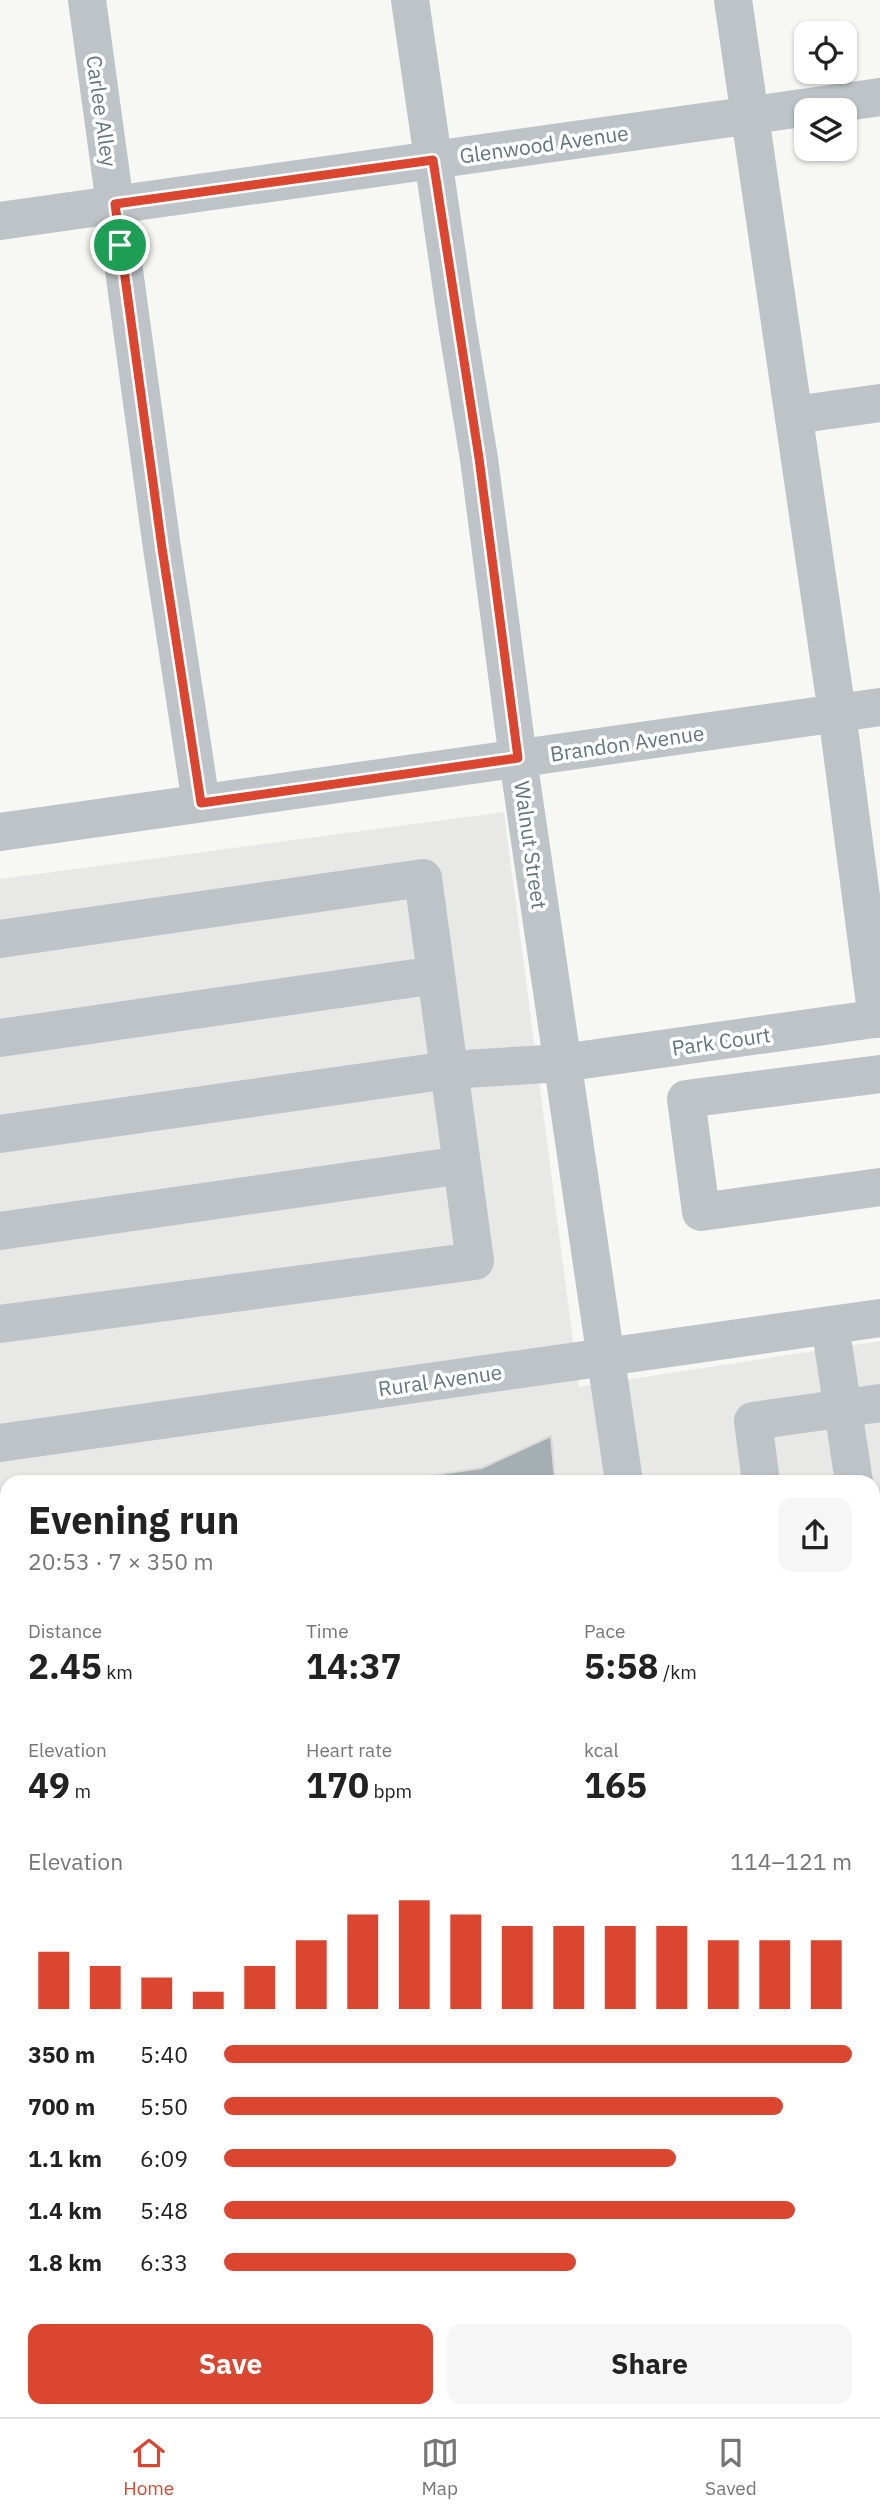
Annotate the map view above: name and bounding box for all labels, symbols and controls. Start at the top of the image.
map controls [794,21,857,161]
button: locate [794,21,857,84]
street label: Carlee Alley [80,53,124,169]
button: layers [794,98,857,161]
street label: Glenwood Avenue [458,118,630,170]
pin [90,215,150,275]
icon: arrive [101,226,139,264]
street label: Brandon Avenue [548,718,706,768]
street label: Walnut Street [508,779,554,911]
street label: Park Court [670,1020,772,1062]
street label: Rural Avenue [376,1357,504,1403]
text: Evening run [28,1495,239,1544]
button: share [778,1498,852,1572]
text: 20:53 · 7 × 350 m [28,1546,214,1576]
text: Distance [28,1619,102,1643]
text: Time [306,1619,349,1643]
text: Pace [584,1619,625,1643]
text: 2.45 [28,1643,102,1689]
text: 14:37 [306,1643,402,1689]
text: 5:58 [584,1643,659,1689]
text: km [102,1660,133,1684]
text: /km [659,1660,697,1684]
text: Elevation [28,1738,107,1762]
text: Heart rate [306,1738,392,1762]
text: kcal [584,1738,619,1762]
text: 49 [28,1762,70,1808]
text: 170 [306,1762,369,1808]
text: 165 [584,1762,647,1808]
text: m [70,1779,91,1803]
text: bpm [369,1779,412,1803]
text: Elevation [28,1846,123,1876]
text: 114–121 m [730,1846,852,1876]
text: 350 m [28,2039,95,2069]
text: 5:40 [140,2039,188,2069]
text: 700 m [28,2091,95,2121]
text: 5:50 [140,2091,188,2121]
text: 1.1 km [28,2143,102,2173]
text: 6:09 [140,2143,188,2173]
text: 1.4 km [28,2195,102,2225]
text: 5:48 [140,2195,188,2225]
text: 1.8 km [28,2247,102,2277]
text: 6:33 [140,2247,188,2277]
button: Save [28,2324,433,2404]
button: Share [447,2324,852,2404]
tab: Home [123,2434,174,2500]
tab: Map [421,2434,459,2500]
tab: Saved [705,2434,757,2500]

